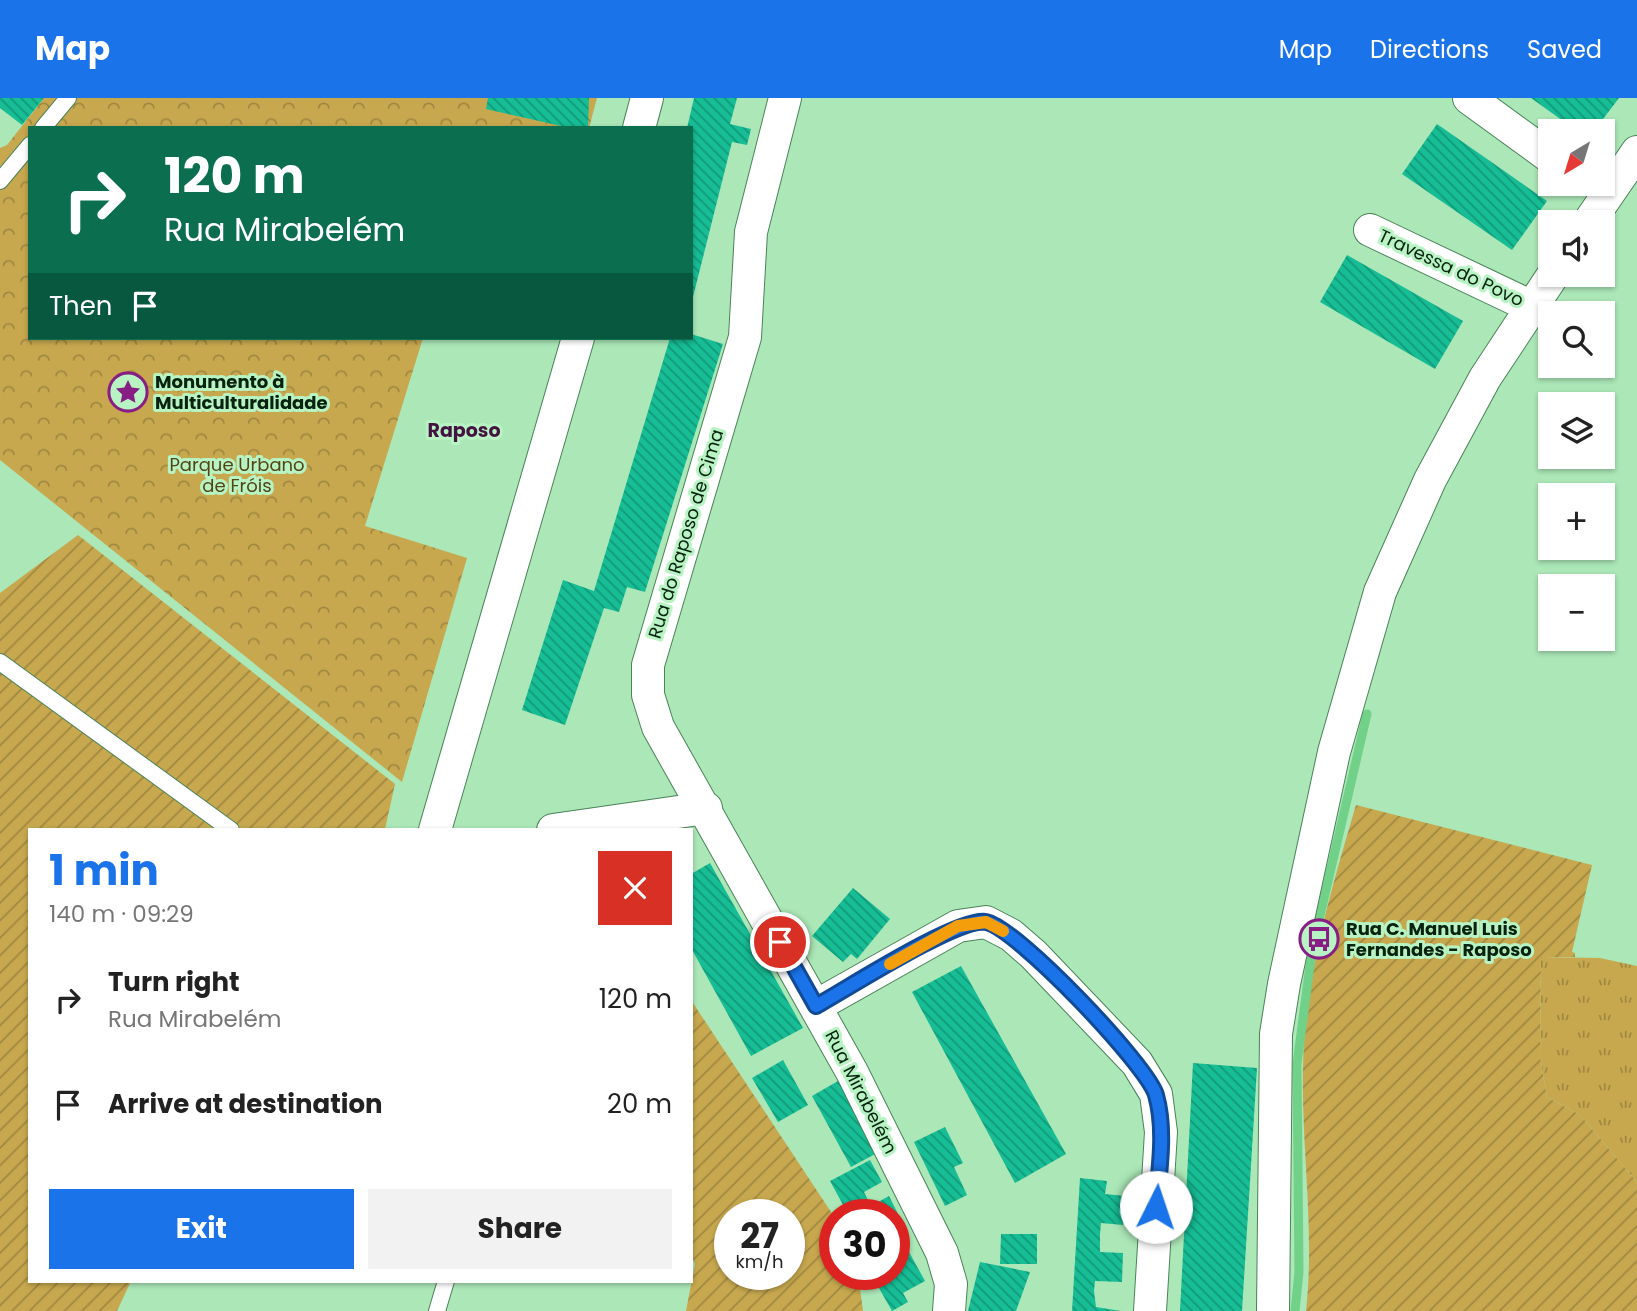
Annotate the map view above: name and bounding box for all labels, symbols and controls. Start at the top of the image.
text: Map [35,25,110,72]
text: Map [1279,33,1332,66]
text: Directions [1370,33,1489,66]
text: Saved [1527,33,1602,66]
north arrow [1538,119,1615,196]
map controls [1538,119,1615,651]
text: 120 m [164,142,305,210]
icon: right [49,154,140,245]
text: Rua Mirabelém [164,207,405,252]
button: sound [1538,210,1615,287]
street label: Travessa do Povo [1374,223,1528,312]
icon: arrive [126,287,164,325]
text: Then [49,288,112,324]
button: search [1538,301,1615,378]
place label: Monumento à Multiculturalidade [155,369,328,415]
place icon: Monumento à Multiculturalidade [107,371,149,413]
button: layers [1538,392,1615,469]
district label: Raposo [428,417,501,444]
street label: Rua do Raposo de Cima [642,426,729,642]
park label: Parque Urbano de Fróis [169,452,305,498]
button: + [1538,483,1615,560]
button: − [1538,574,1615,651]
text: 1 min [49,841,159,900]
button: close [598,851,672,925]
text: 140 m · 09:29 [49,898,194,930]
pin [750,912,810,972]
place label: Rua C. Manuel Luis Fernandes - Raposo [1346,916,1532,962]
bus stop icon: Rua C. Manuel Luis Fernandes - Raposo [1298,918,1340,960]
icon: arrive [761,923,799,961]
text: Turn right [108,964,240,1000]
icon: right [49,981,87,1019]
text: 120 m [599,981,672,1017]
text: Rua Mirabelém [108,1003,281,1035]
street label: Rua Mirabelém [820,1026,903,1158]
icon: arrive [49,1086,87,1124]
text: Arrive at destination [108,1086,383,1122]
text: 20 m [607,1086,672,1122]
position arrow [1119,1170,1193,1244]
button: Exit [49,1189,354,1269]
button: Share [368,1189,672,1269]
speed limit sign: 30 [819,1199,910,1290]
text: 27 [740,1211,779,1260]
text: km/h [736,1249,783,1274]

